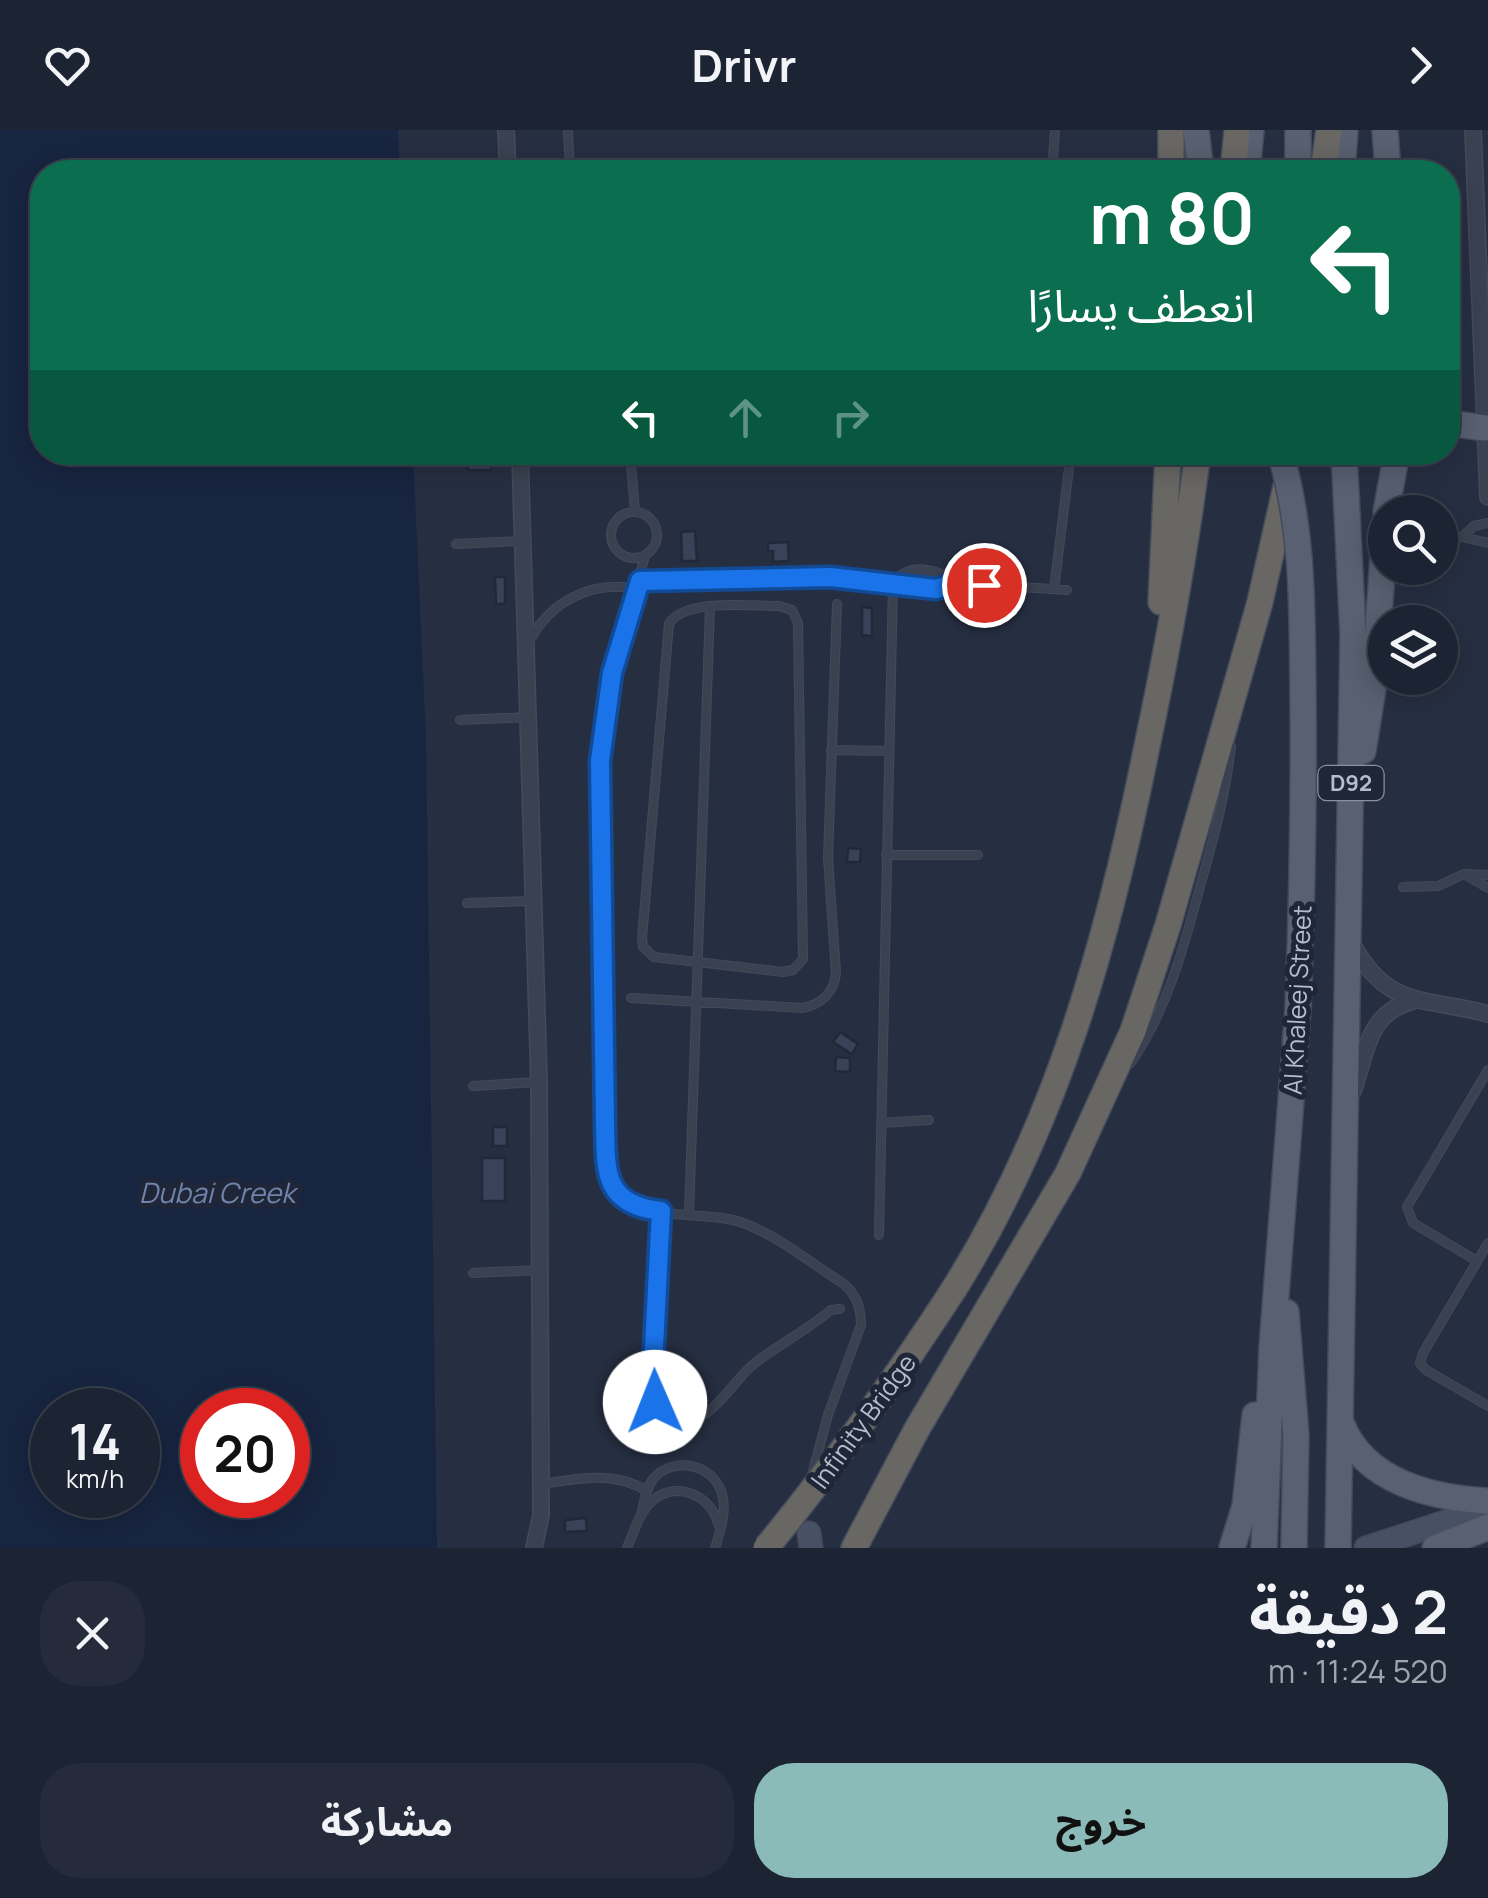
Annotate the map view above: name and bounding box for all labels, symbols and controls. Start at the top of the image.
text: Drivr [692,34,796,96]
icon: heart [40,38,95,93]
icon: forward [1393,38,1448,93]
text: 80 m [1089,169,1255,265]
icon: left [1290,200,1420,330]
text: انعطف يسارًا [1027,274,1255,336]
icon: left [613,390,668,445]
icon: ahead [718,390,773,445]
icon: right [823,390,878,445]
map controls [1368,495,1458,695]
button: search [1368,495,1458,585]
pin [942,543,1027,628]
icon: arrive [957,558,1012,613]
button: layers [1368,605,1458,695]
road number: D92 [1318,766,1384,800]
street label: Al Khaleej Street [1275,904,1319,1096]
water label: Dubai Creek [139,1173,299,1211]
street label: Infinity Bridge [802,1347,924,1495]
position arrow [603,1350,707,1454]
speed limit sign: 20 [180,1388,310,1518]
text: 14 [69,1407,121,1475]
text: km/h [66,1461,124,1496]
text: 2 دقيقة [1249,1570,1448,1652]
button: close [40,1581,145,1686]
text: 520 m · 11:24 [1268,1649,1448,1693]
button: مشاركة [40,1763,734,1878]
button: خروج [754,1763,1448,1878]

